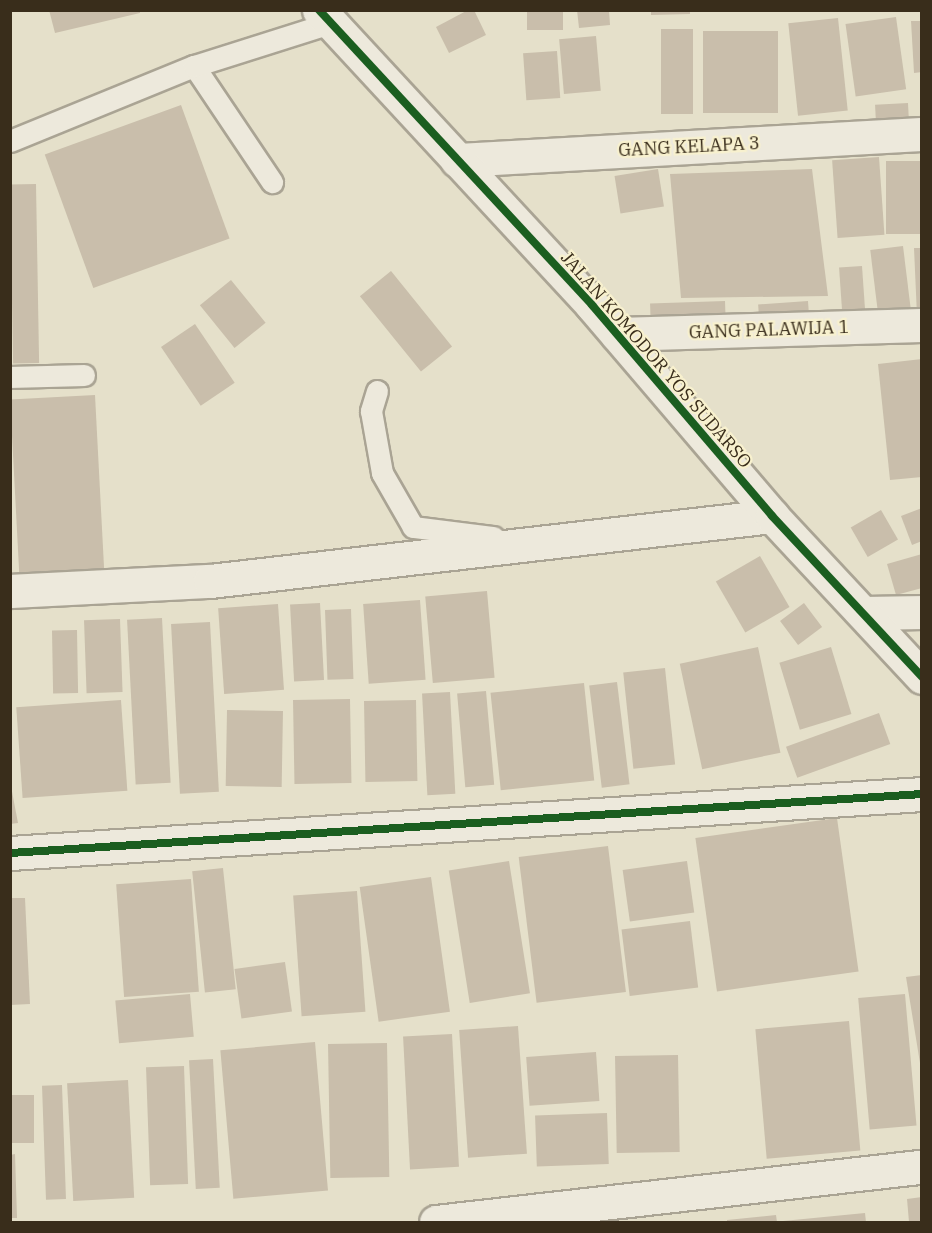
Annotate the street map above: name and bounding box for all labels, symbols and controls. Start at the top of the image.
street label: GANG KELAPA 3 [618,133,760,161]
street label: JALAN KOMODOR YOS SUDARSO [556,247,756,473]
street label: GANG PALAWIJA 1 [688,316,850,344]

